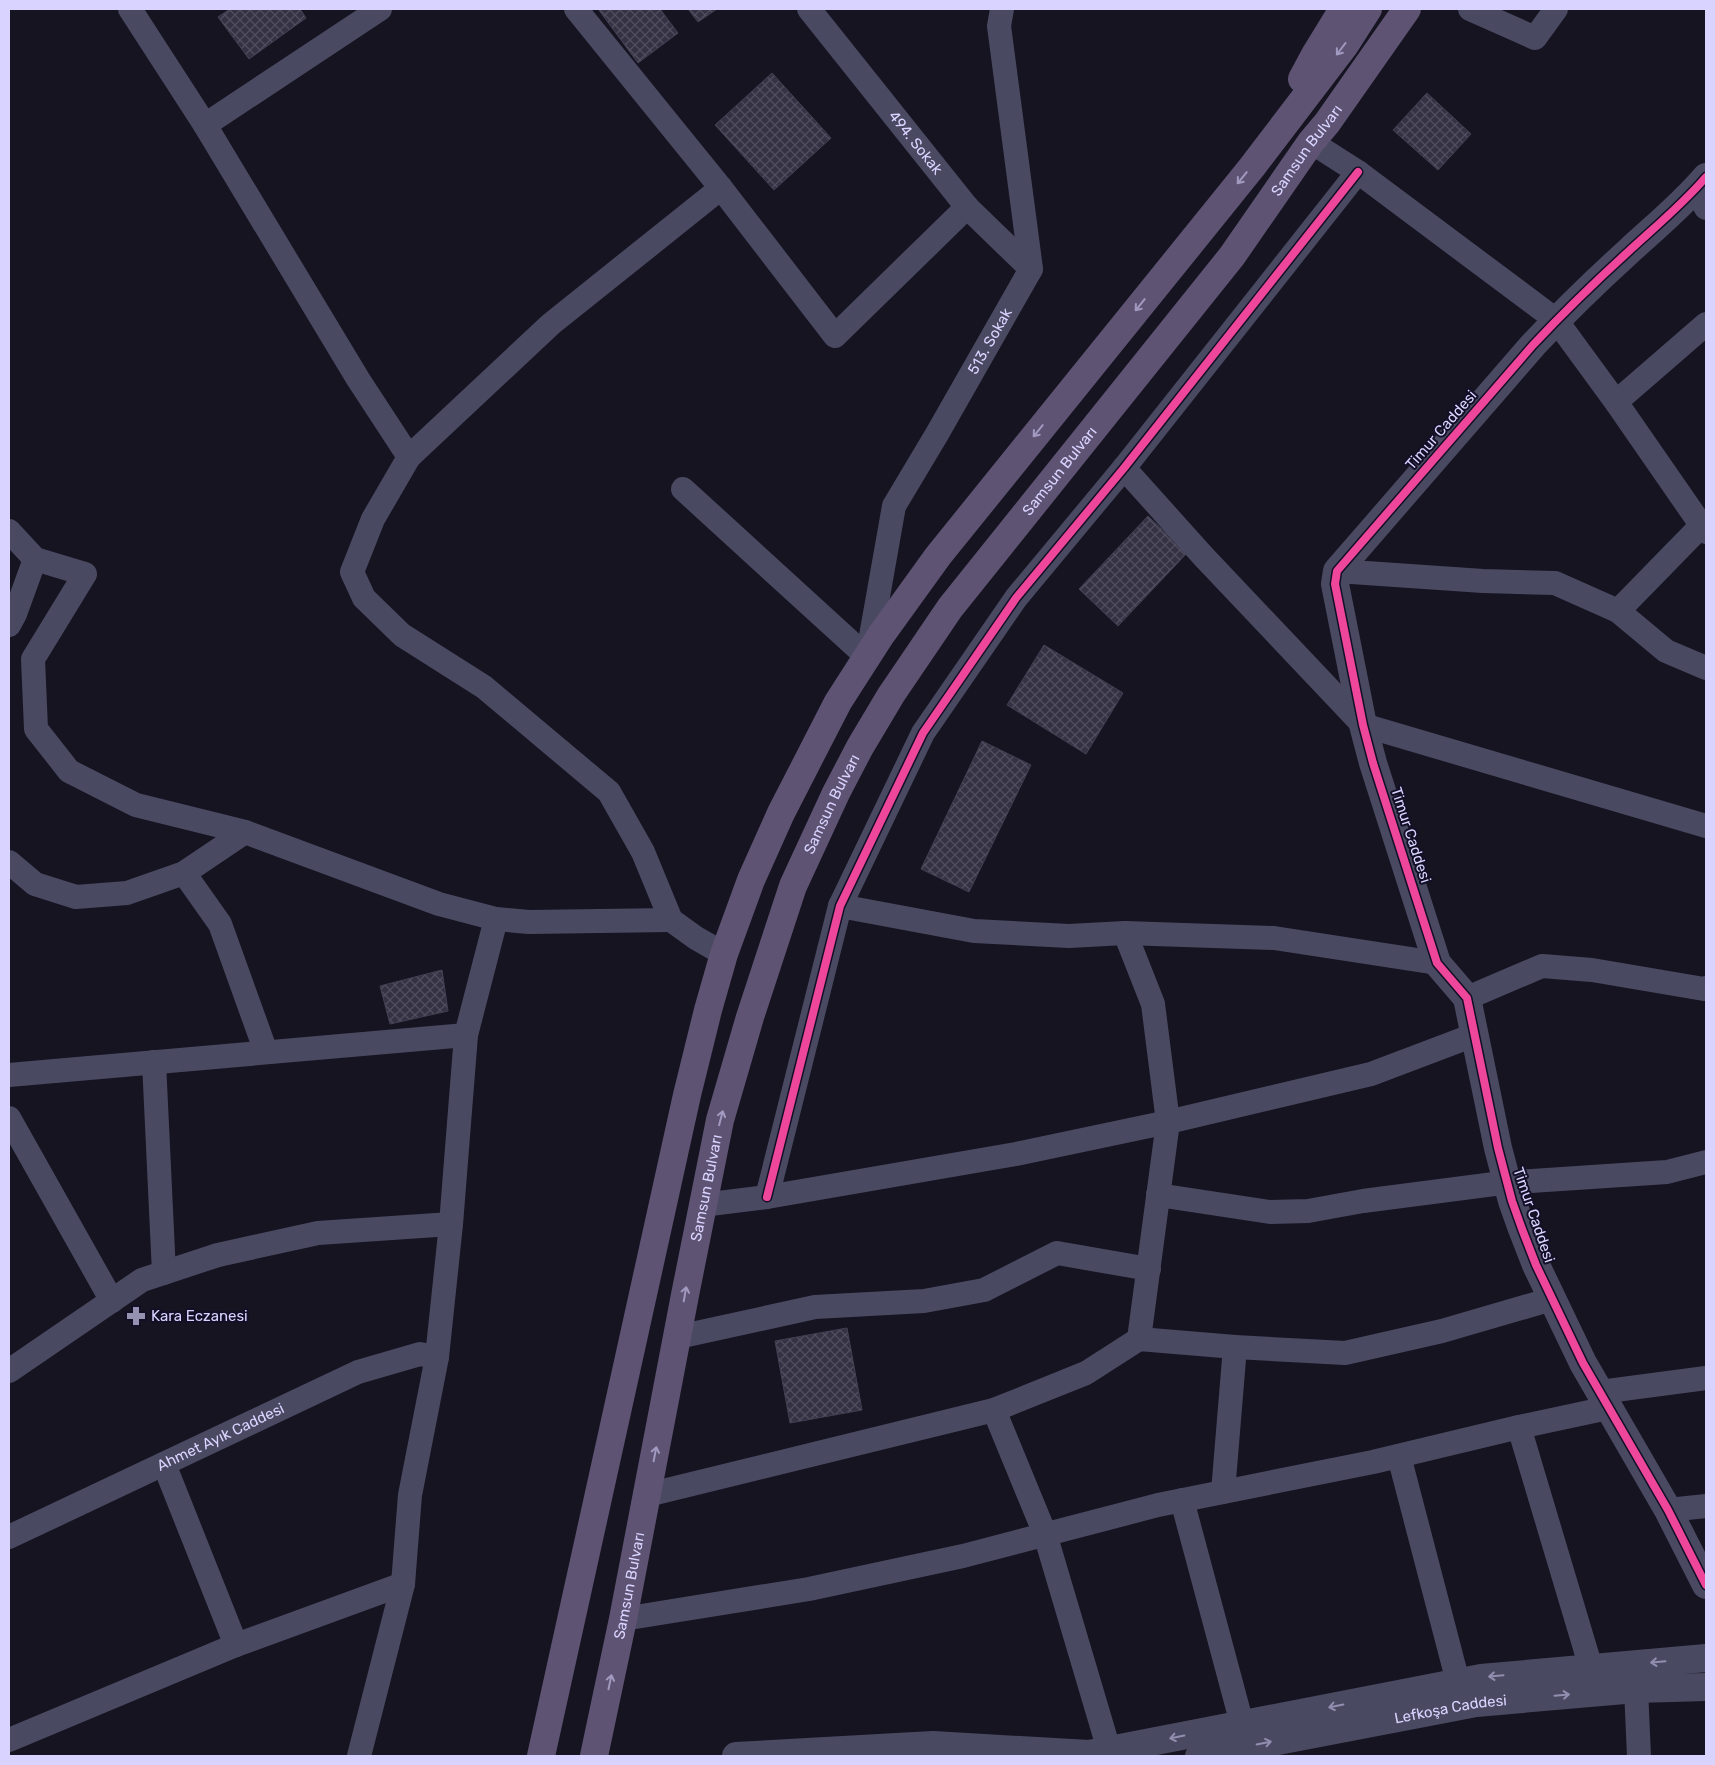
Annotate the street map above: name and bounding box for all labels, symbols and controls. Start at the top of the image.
one-way arrow [1336,42,1346,56]
street label: Samsun Bulvarı [1267,101,1346,199]
street label: 494. Sokak [885,107,947,178]
one-way arrow [1237,172,1248,185]
one-way arrow [1135,298,1146,311]
street label: 513. Sokak [964,305,1016,377]
street label: Timur Caddesi [1402,387,1480,473]
street label: Samsun Bulvarı [1019,423,1101,519]
one-way arrow [1033,425,1044,438]
street label: Samsun Bulvarı [800,751,864,857]
street label: Timur Caddesi [1387,785,1435,885]
one-way arrow [717,1110,727,1126]
street label: Samsun Bulvarı [687,1133,726,1243]
street label: Timur Caddesi [1509,1165,1559,1265]
one-way arrow [681,1286,690,1302]
pharmacy icon: Kara Eczanesi [125,1305,147,1327]
place label: Kara Eczanesi [151,1307,248,1325]
street label: Ahmet Ayık Caddesi [154,1399,287,1475]
one-way arrow [651,1446,661,1462]
street label: Samsun Bulvarı [610,1531,648,1641]
one-way arrow [1650,1658,1666,1667]
one-way arrow [1488,1672,1504,1681]
one-way arrow [606,1674,615,1690]
one-way arrow [1554,1690,1570,1700]
street label: Lefkoşa Caddesi [1393,1691,1508,1727]
one-way arrow [1328,1702,1344,1711]
one-way arrow [1169,1733,1185,1742]
one-way arrow [1256,1737,1272,1747]

